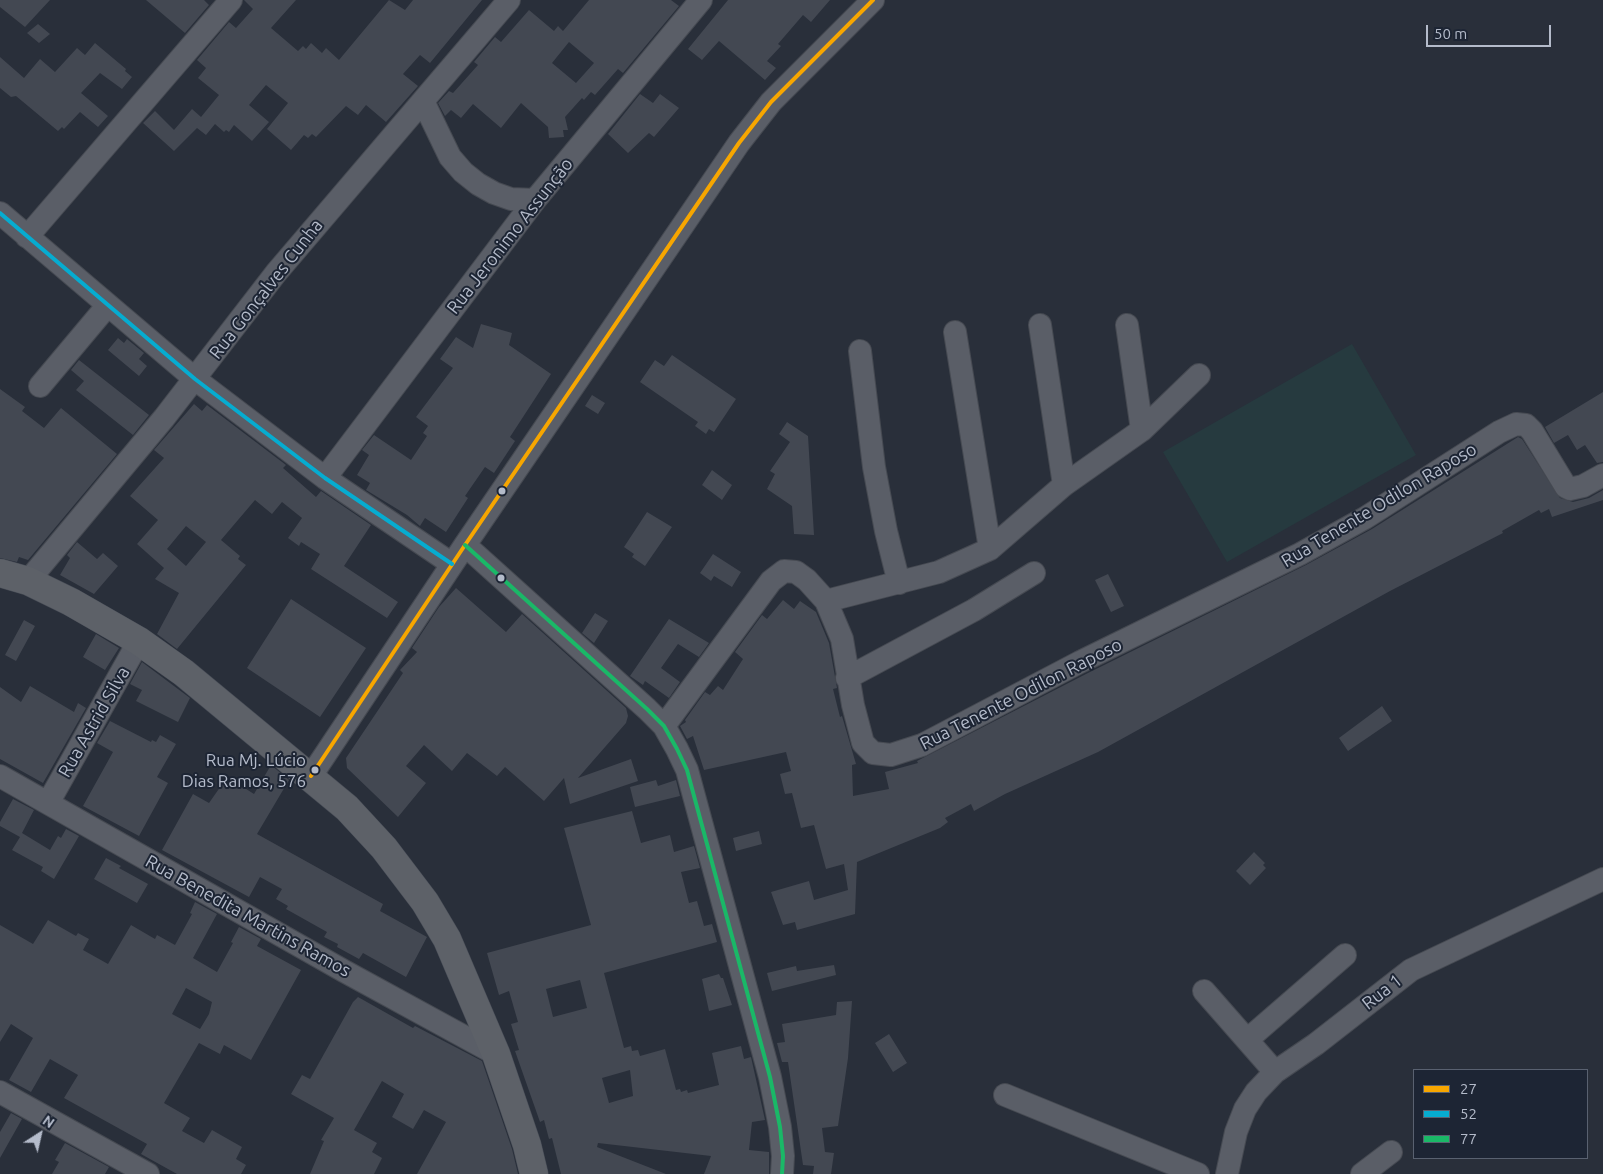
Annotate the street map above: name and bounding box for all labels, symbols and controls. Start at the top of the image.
scale bar [1428,15,1553,47]
text: 50 m [1434,25,1467,42]
street label: Rua Jeronimo Assunção [442,154,578,318]
street label: Rua Gonçalves Cunha [205,215,327,363]
street label: Rua Tenente Odilon Raposo [1277,438,1481,572]
unlabelled marker [497,486,507,496]
unlabelled marker [496,573,506,583]
street label: Rua Tenente Odilon Raposo [916,634,1126,754]
street label: Rua Astrid Silva [54,663,134,781]
place label: Rua Mj. Lúcio Dias Ramos, 576 [182,750,306,790]
marker: Rua Mj. Lúcio Dias Ramos, 576 [310,765,320,775]
street label: Rua Benedita Martins Ramos [142,850,354,982]
street label: Rua 1 [1358,970,1406,1014]
legend [1413,1069,1588,1159]
text: 27 [1460,1080,1477,1097]
text: 52 [1460,1105,1477,1122]
north arrow [15,1109,65,1159]
text: N [40,1112,57,1131]
text: 77 [1460,1130,1477,1147]

